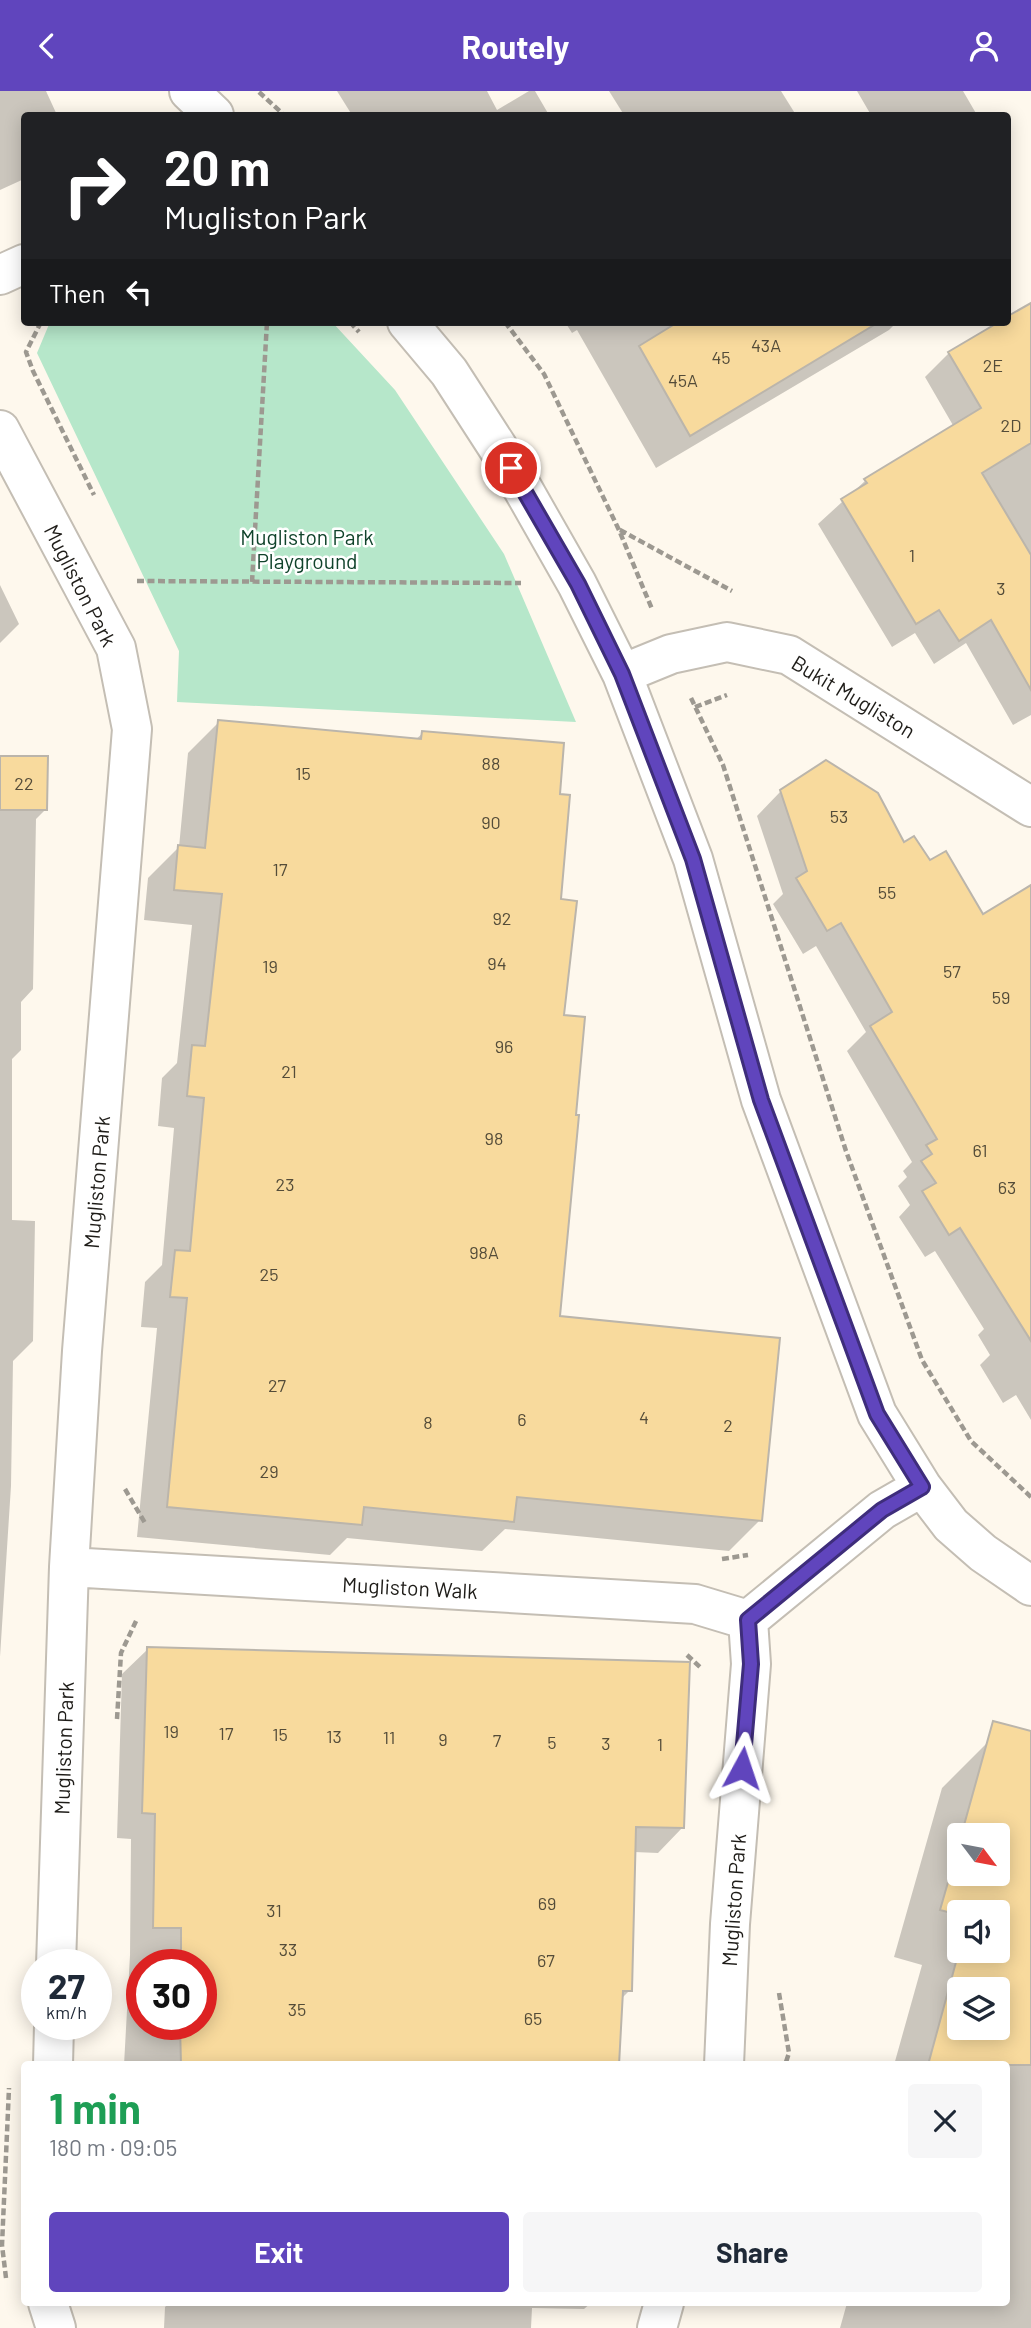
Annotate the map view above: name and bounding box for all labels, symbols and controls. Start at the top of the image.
icon: back [28,27,66,65]
text: Routely [461,27,570,65]
icon: person [965,27,1003,65]
text: 20 m [164,137,270,196]
icon: right [49,140,140,231]
text: Mugliston Park [164,197,367,235]
icon: left [120,273,158,311]
text: Then [49,277,106,308]
house number: 43A [751,334,781,356]
house number: 45 [711,346,731,368]
house number: 2E [983,354,1003,376]
house number: 45A [668,369,698,391]
house number: 2D [1001,414,1021,436]
pin [481,438,541,498]
icon: arrive [492,449,530,487]
street label: Mugliston Park [40,520,122,650]
park label: Mugliston Park Playground [240,524,374,573]
house number: 1 [909,544,915,566]
house number: 3 [996,577,1006,599]
street label: Bukit Mugliston [788,649,920,743]
house number: 88 [482,752,500,774]
house number: 15 [295,762,311,784]
house number: 22 [14,772,34,794]
house number: 53 [830,805,848,827]
house number: 90 [481,811,501,833]
house number: 17 [273,858,288,880]
house number: 55 [878,881,896,903]
house number: 92 [492,907,512,929]
house number: 94 [487,952,507,974]
house number: 19 [262,955,278,977]
house number: 57 [943,960,961,982]
house number: 59 [992,986,1010,1008]
house number: 96 [495,1035,513,1057]
house number: 21 [281,1060,297,1082]
street label: Mugliston Park [78,1114,114,1250]
house number: 98 [485,1127,503,1149]
house number: 61 [972,1139,988,1161]
house number: 23 [276,1173,294,1195]
house number: 63 [998,1176,1016,1198]
house number: 98A [469,1241,499,1263]
house number: 25 [260,1263,278,1285]
house number: 27 [268,1374,287,1396]
house number: 4 [639,1406,649,1428]
house number: 6 [517,1408,527,1430]
house number: 8 [423,1411,433,1433]
house number: 2 [723,1414,733,1436]
house number: 29 [259,1460,279,1482]
street label: Mugliston Walk [342,1571,478,1603]
street label: Mugliston Park [48,1681,78,1815]
house number: 19 [163,1720,179,1742]
house number: 17 [219,1722,234,1744]
house number: 15 [272,1723,288,1745]
house number: 13 [326,1725,342,1747]
house number: 11 [383,1726,395,1748]
house number: 9 [438,1728,448,1750]
house number: 7 [493,1729,502,1751]
house number: 5 [547,1731,557,1753]
position arrow [705,1731,779,1805]
house number: 3 [601,1732,611,1754]
house number: 1 [657,1733,663,1755]
north arrow [947,1823,1010,1887]
map controls [947,1823,1010,2040]
street label: Mugliston Park [716,1833,750,1967]
house number: 69 [538,1892,556,1914]
house number: 31 [266,1899,282,1921]
button: sound [947,1900,1010,1963]
house number: 33 [279,1938,297,1960]
speed limit sign: 30 [126,1949,217,2040]
house number: 67 [537,1949,555,1971]
text: 27 [48,1964,85,2006]
button: layers [947,1977,1010,2040]
house number: 35 [288,1998,306,2020]
text: km/h [46,2001,87,2023]
house number: 65 [524,2007,542,2029]
text: 1 min [49,2082,141,2132]
button: close [908,2084,982,2158]
text: 180 m · 09:05 [49,2133,177,2161]
button: Exit [49,2212,509,2292]
button: Share [523,2212,982,2292]

